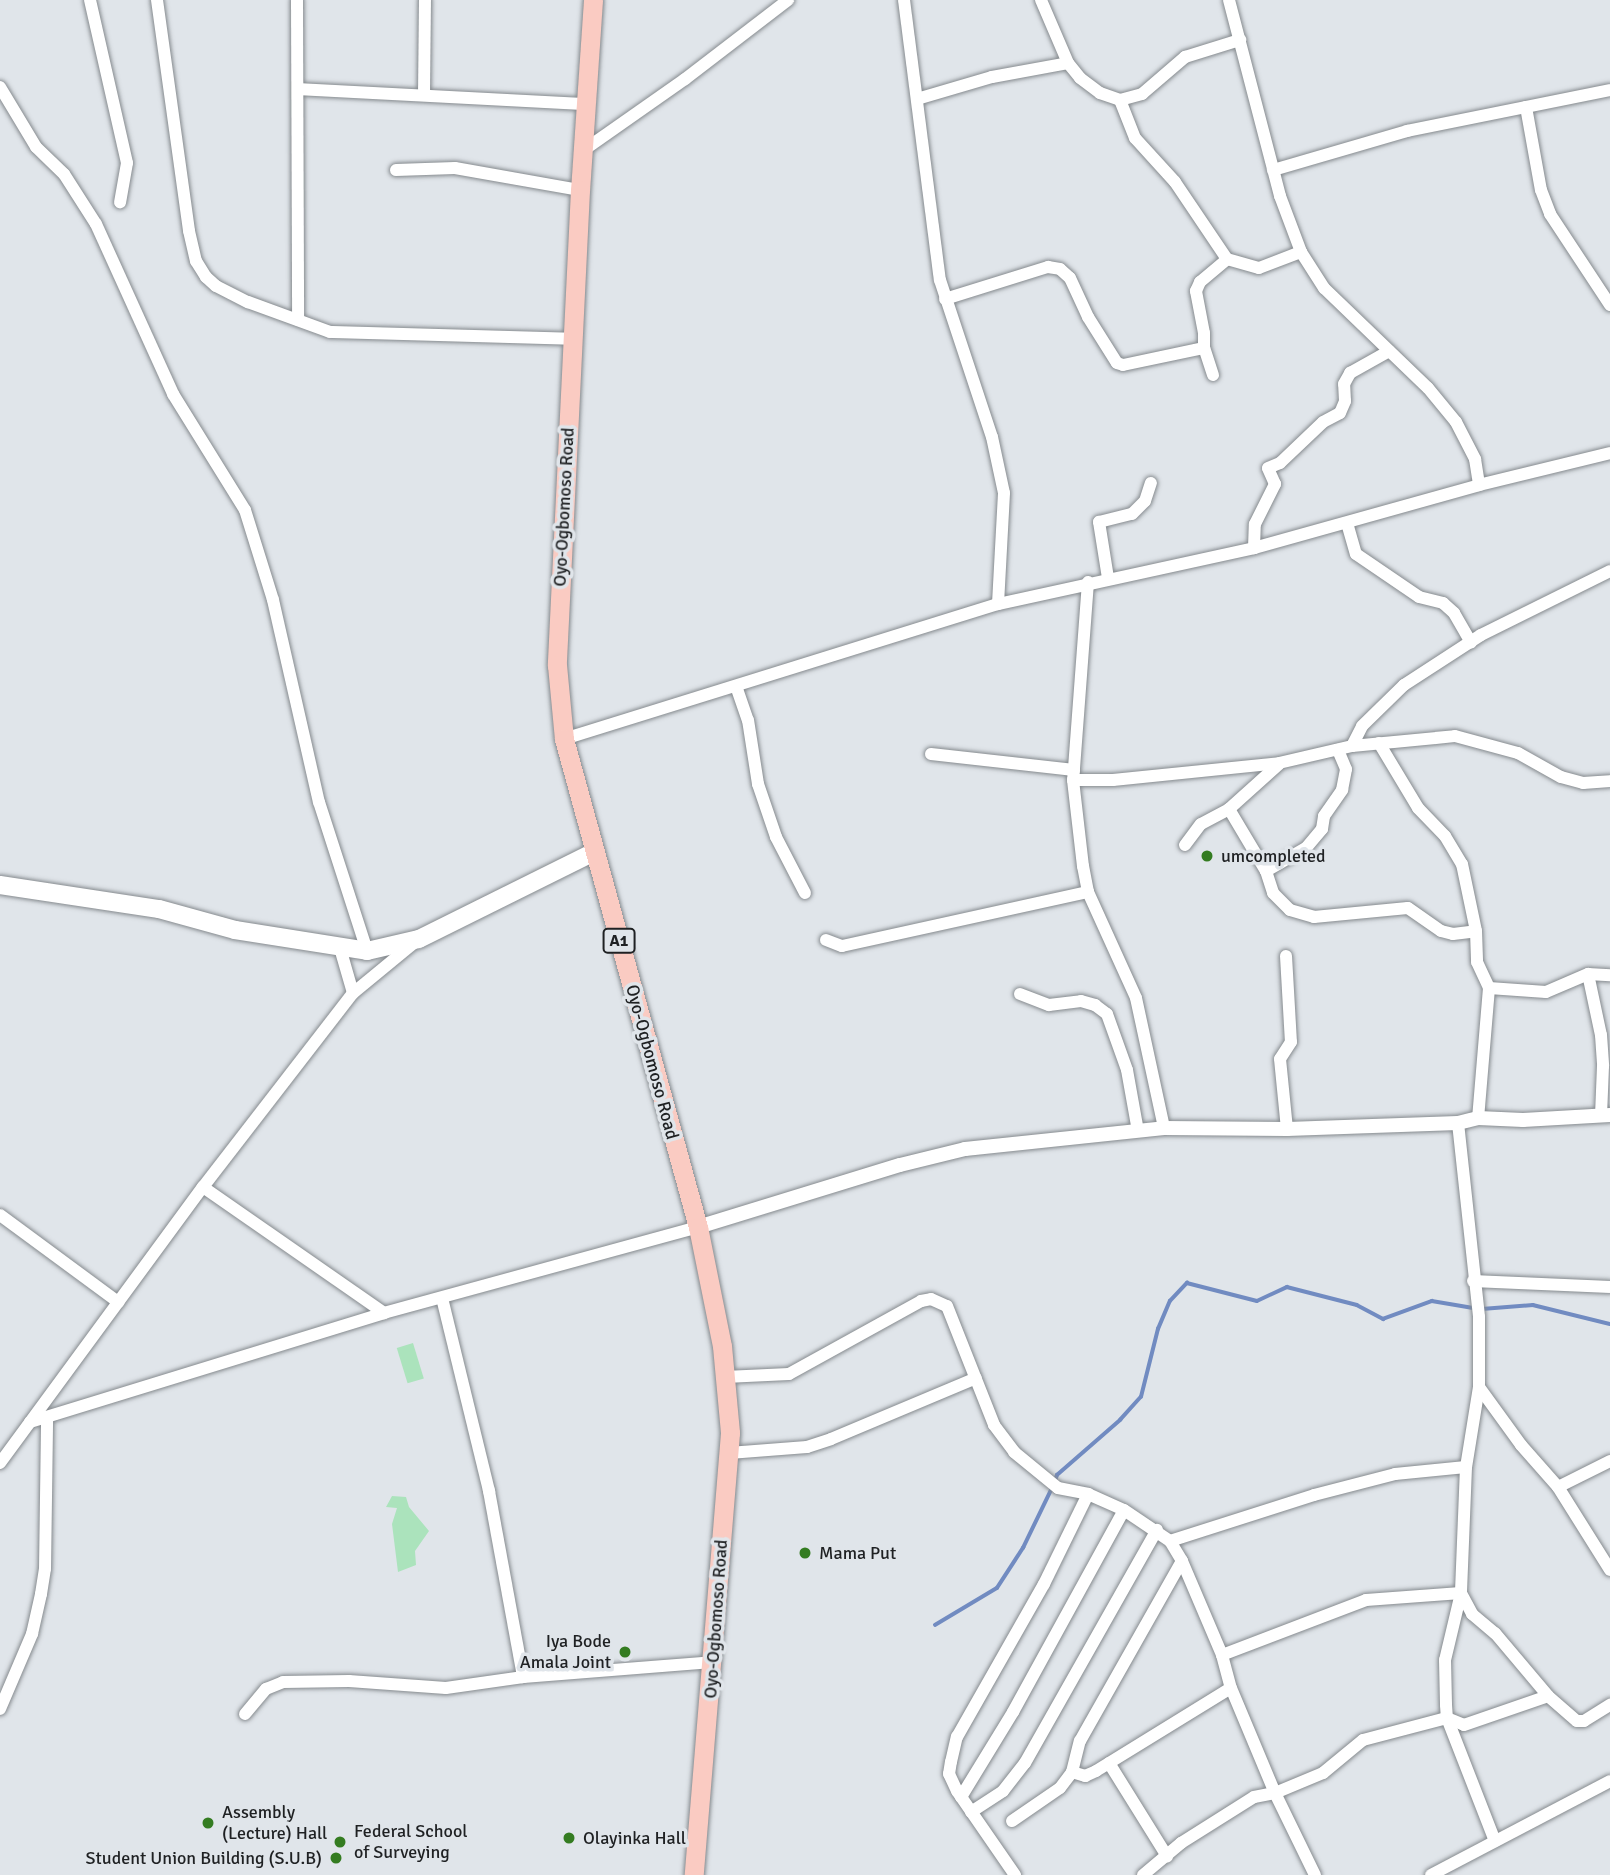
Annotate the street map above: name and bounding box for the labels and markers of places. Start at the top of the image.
place label: umcompleted [1221,845,1326,867]
marker: umcompleted [1199,848,1215,864]
place label: Mama Put [819,1542,896,1564]
marker: Mama Put [797,1545,813,1561]
place label: Iya Bode Amala Joint [520,1631,611,1674]
marker: Iya Bode Amala Joint [617,1644,633,1660]
place label: Assembly (Lecture) Hall [222,1802,327,1844]
marker: Assembly (Lecture) Hall [200,1815,216,1831]
place label: Federal School of Surveying [354,1821,468,1864]
place label: Olayinka Hall [583,1827,686,1849]
marker: Olayinka Hall [561,1830,577,1846]
marker: Federal School of Surveying [332,1834,348,1850]
place label: Student Union Building (S.U.B) [86,1847,322,1869]
marker: Student Union Building (S.U.B) [328,1850,344,1866]

